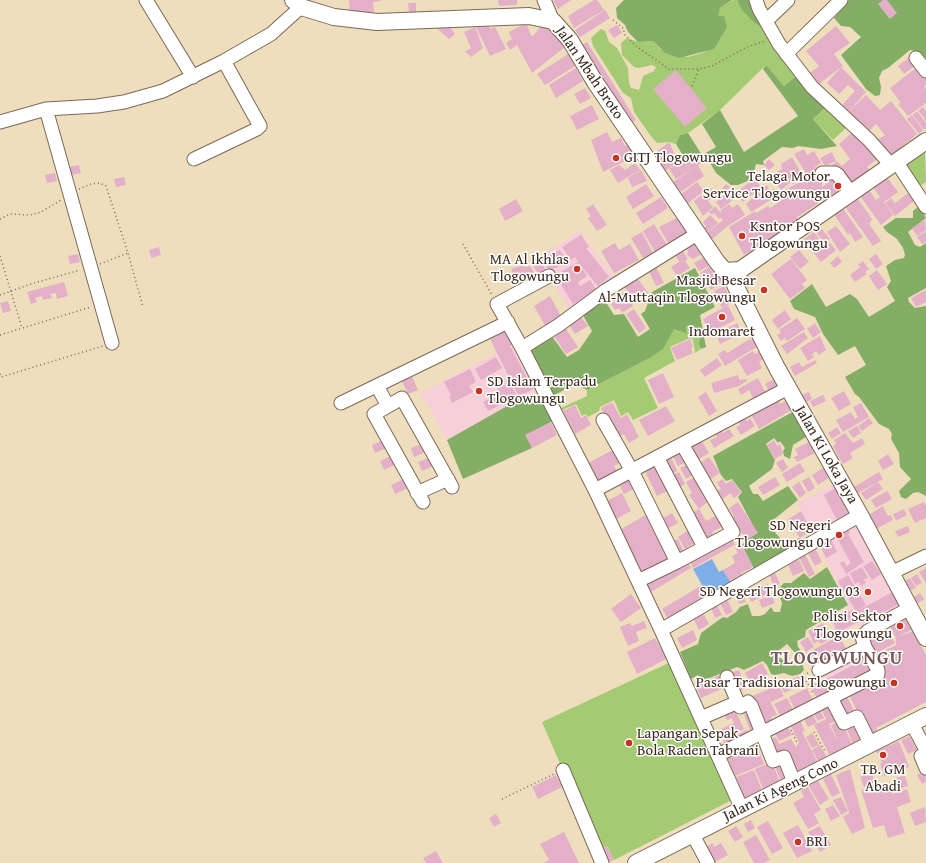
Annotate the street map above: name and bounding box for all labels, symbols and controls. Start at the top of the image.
street label: Jalan Mbah Broto [551,23,627,123]
place label: GITJ Tlogowungu [624,149,732,167]
marker: GITJ Tlogowungu [611,153,621,163]
place label: Telaga Motor Service Tlogowungu [703,168,830,203]
marker: Telaga Motor Service Tlogowungu [833,181,843,191]
place label: Ksntor POS Tlogowungu [750,218,828,253]
marker: Ksntor POS Tlogowungu [737,231,747,241]
place label: MA Al Ikhlas Tlogowungu [490,251,569,286]
marker: MA Al Ikhlas Tlogowungu [572,264,582,274]
place label: Masjid Besar Al-Muttaqin Tlogowungu [598,272,756,307]
marker: Masjid Besar Al-Muttaqin Tlogowungu [759,285,769,295]
marker: Indomaret [717,312,727,322]
place label: Indomaret [689,323,755,341]
place label: SD Islam Terpadu Tlogowungu [487,373,597,408]
marker: SD Islam Terpadu Tlogowungu [474,386,484,396]
street label: Jalan Ki Loka Jaya [791,403,861,507]
place label: SD Negeri Tlogowungu 01 [735,517,831,552]
marker: SD Negeri Tlogowungu 01 [834,530,844,540]
place label: SD Negeri Tlogowungu 03 [700,583,860,601]
marker: SD Negeri Tlogowungu 03 [863,587,873,597]
place label: Polisi Sektor Tlogowungu [813,608,892,643]
marker: Polisi Sektor Tlogowungu [895,621,905,631]
district label: TLOGOWUNGU [771,648,903,670]
place label: Pasar Tradisional Tlogowungu [696,674,886,692]
marker: Pasar Tradisional Tlogowungu [889,678,899,688]
place label: Lapangan Sepak Bola Raden Tabrani [637,725,759,760]
marker: Lapangan Sepak Bola Raden Tabrani [624,738,634,748]
marker: TB. GM Abadi [878,750,888,760]
street label: Jalan Ki Ageng Cono [720,754,842,826]
place label: TB. GM Abadi [861,761,905,796]
place label: BRI [806,833,828,851]
marker: BRI [793,837,803,847]

